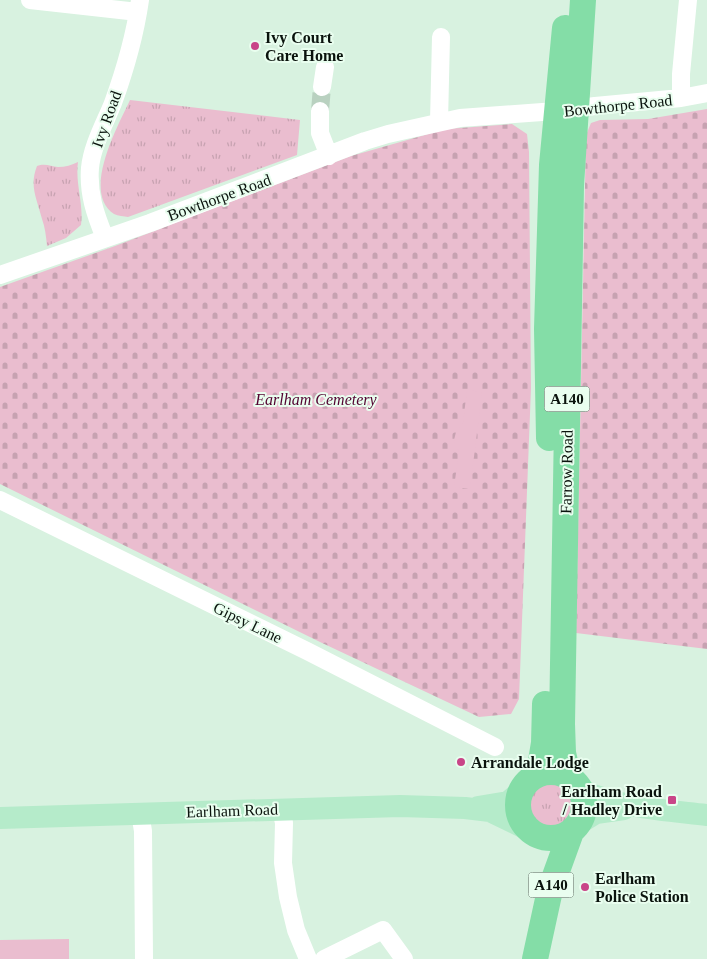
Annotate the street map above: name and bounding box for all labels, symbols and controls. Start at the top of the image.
place label: Ivy Court Care Home [265,29,343,64]
marker: Ivy Court Care Home [249,40,261,52]
street label: Ivy Road [88,88,126,150]
street label: Bowthorpe Road [563,91,673,121]
street label: Bowthorpe Road [165,171,274,225]
road number: A140 [544,386,590,412]
park label: Earlham Cemetery [254,391,378,409]
street label: Farrow Road [557,430,576,514]
street label: Gipsy Lane [210,599,285,647]
place label: Arrandale Lodge [471,754,589,772]
marker: Arrandale Lodge [455,756,467,768]
place label: Earlham Road / Hadley Drive [561,783,662,819]
marker: Earlham Road / Hadley Drive [666,794,678,806]
street label: Earlham Road [186,800,278,821]
place label: Earlham Police Station [595,870,689,905]
road number: A140 [528,872,574,898]
marker: Earlham Police Station [579,881,591,893]

